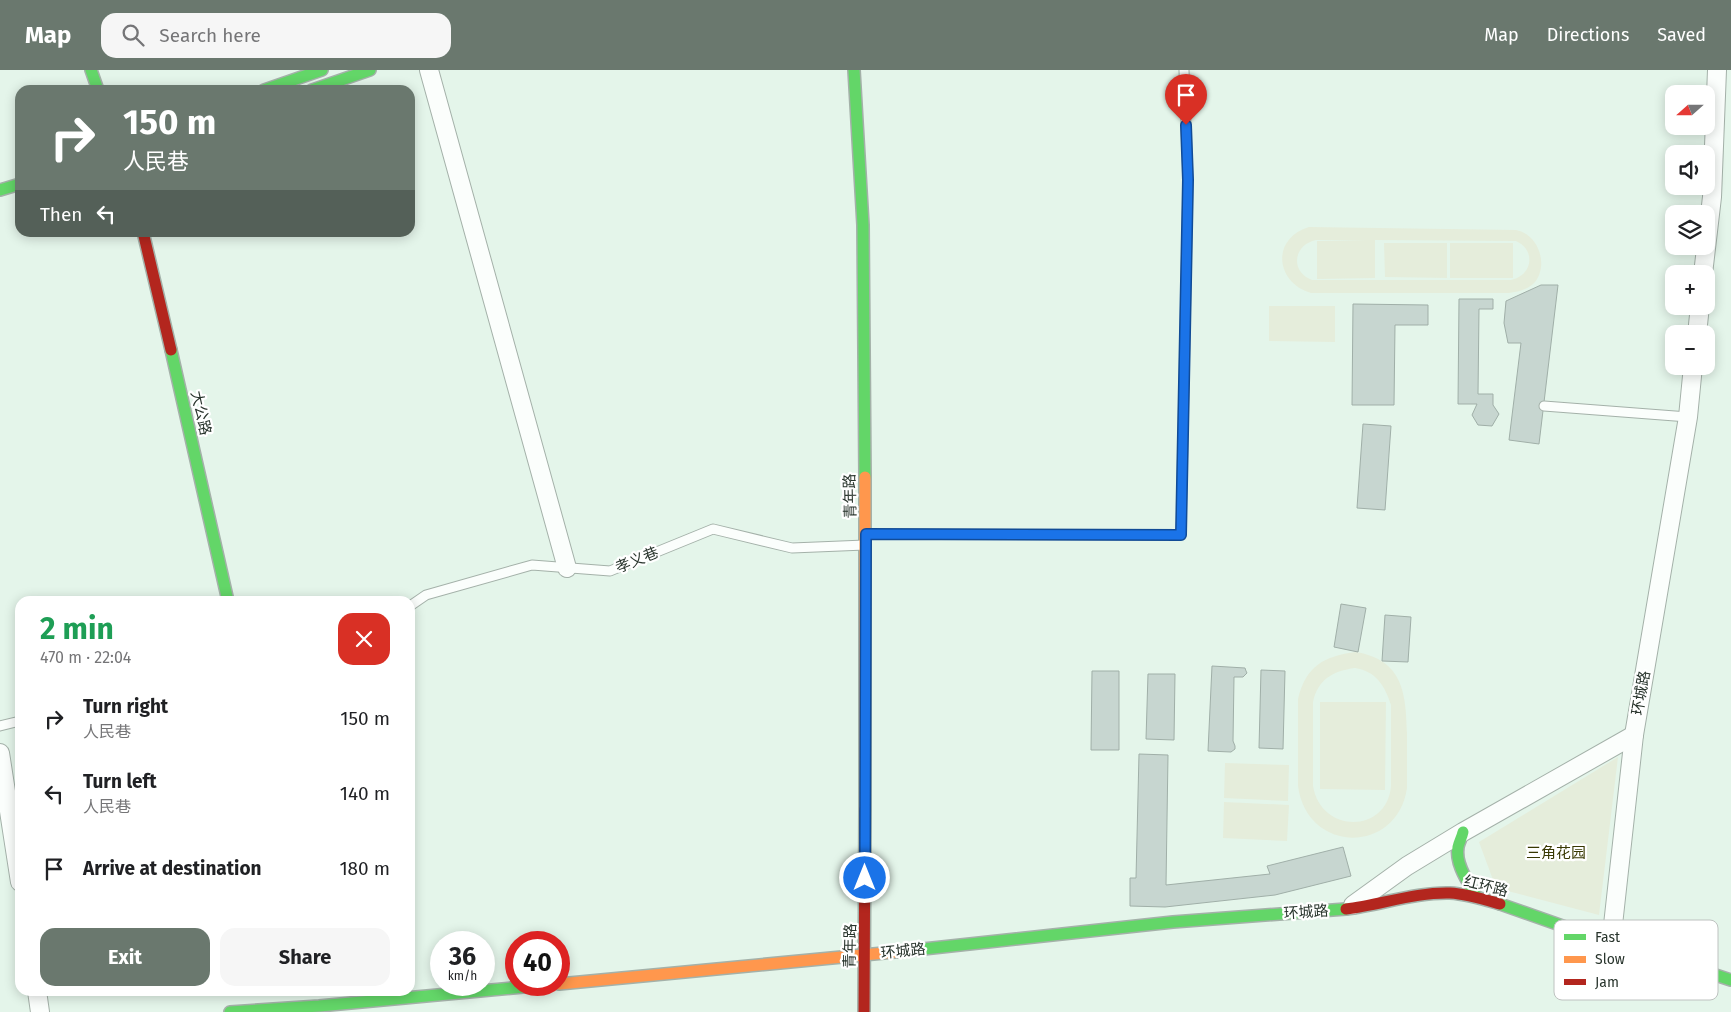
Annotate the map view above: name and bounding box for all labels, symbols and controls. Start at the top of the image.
search box [101,13,451,58]
text: Map [25,21,71,49]
icon: search [119,21,147,49]
text: Search here [159,24,261,47]
text: Map [1484,24,1519,46]
text: Directions [1547,24,1629,46]
text: Saved [1657,24,1706,46]
pin [1165,74,1207,125]
icon: arrive [1172,81,1200,109]
north arrow [1665,85,1715,135]
map controls [1665,85,1715,375]
text: 150 m [123,101,216,143]
icon: right [40,105,105,170]
button: sound [1665,145,1715,195]
text: 人民巷 [123,148,189,175]
icon: left [92,200,120,228]
text: Then [40,203,82,226]
button: layers [1665,205,1715,255]
button: + [1665,265,1715,315]
button: − [1665,325,1715,375]
street label: 大公路 [187,389,215,437]
street label: 青年路 [841,473,859,519]
street label: 孝义巷 [613,543,661,577]
text: 2 min [40,611,114,647]
button: close [338,613,390,665]
text: 470 m · 22:04 [40,648,131,667]
street label: 环城路 [1628,669,1654,717]
text: Turn right [83,695,168,718]
icon: right [40,705,68,733]
text: 150 m [340,707,390,730]
text: 人民巷 [83,722,131,741]
text: Turn left [83,770,157,793]
icon: left [40,780,68,808]
text: 140 m [340,782,390,805]
text: 人民巷 [83,797,131,816]
park label: 三角花园 [1526,844,1586,862]
position arrow [838,851,890,903]
icon: arrive [40,855,68,883]
text: Arrive at destination [83,857,262,880]
text: 180 m [339,857,390,880]
street label: 红环路 [1462,872,1510,900]
street label: 环城路 [1283,901,1329,923]
legend [1554,920,1718,1000]
street label: 青年路 [841,923,859,969]
button: Exit [40,928,210,986]
button: Share [220,928,390,986]
text: Fast [1595,929,1621,946]
speed limit sign: 40 [505,931,570,996]
street label: 环城路 [880,940,926,962]
text: 36 [449,942,476,972]
text: Slow [1595,951,1625,968]
text: km/h [448,969,477,983]
text: Jam [1595,974,1619,991]

